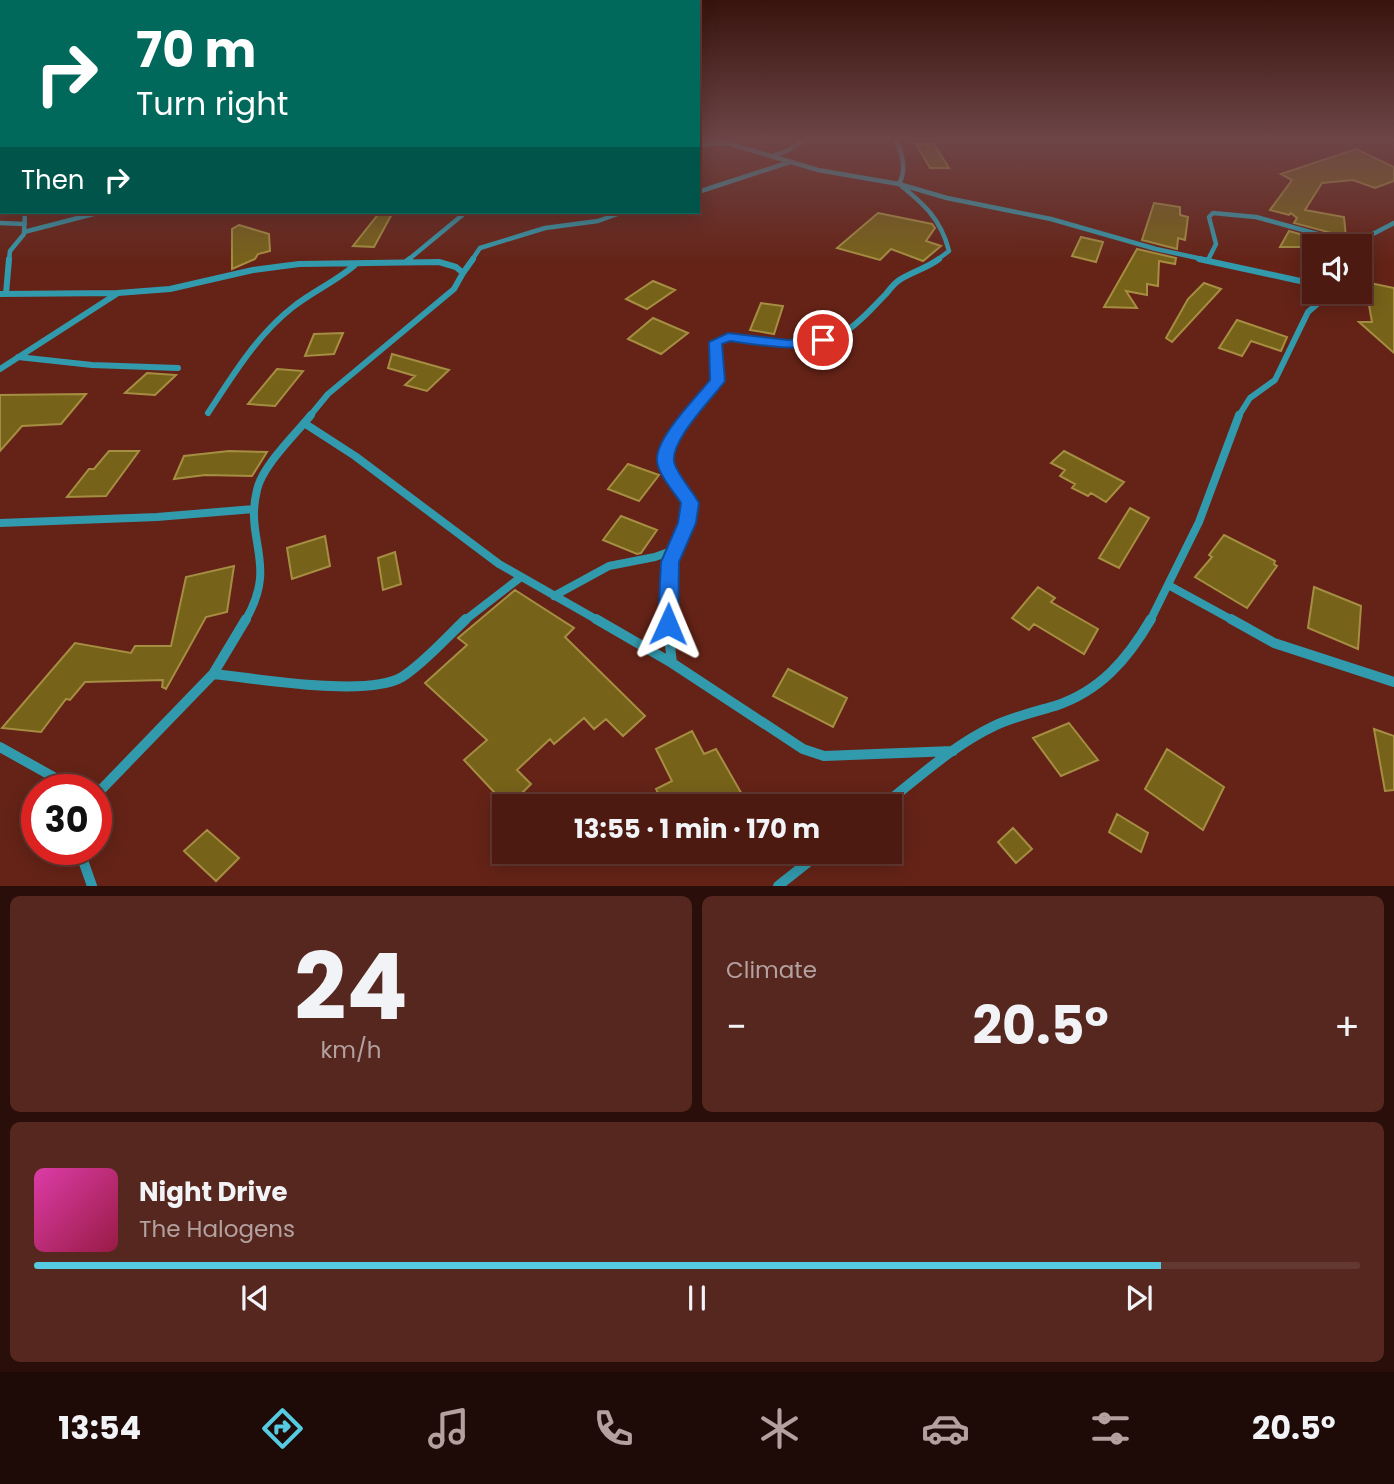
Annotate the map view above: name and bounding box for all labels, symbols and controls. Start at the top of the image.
text: 70 m [136,16,256,84]
icon: right [21,28,112,119]
text: Turn right [136,81,288,126]
icon: right [98,161,136,199]
text: Then [21,162,84,198]
map controls [1302,234,1372,304]
button: sound [1302,234,1372,304]
pin [793,310,853,370]
icon: arrive [804,321,842,359]
position arrow [631,587,705,661]
speed limit sign: 30 [21,774,112,865]
text: 13:55 · 1 min · 170 m [574,811,820,847]
text: 24 [294,923,408,1051]
text: Climate [726,954,817,986]
text: 20.5° [972,989,1109,1062]
text: − [726,1000,747,1053]
text: + [1334,1000,1360,1053]
text: km/h [320,1034,382,1066]
text: Night Drive [139,1174,287,1210]
text: The Halogens [139,1213,295,1245]
icon: previous [236,1279,274,1317]
icon: pause [678,1279,716,1317]
icon: next [1120,1279,1158,1317]
icon: directions [258,1404,307,1453]
icon: music [424,1404,473,1453]
icon: phone [589,1404,638,1453]
icon: climate [755,1404,804,1453]
icon: car [921,1404,970,1453]
icon: filters [1086,1404,1135,1453]
text: 13:54 [58,1405,141,1450]
text: 20.5° [1252,1405,1336,1450]

